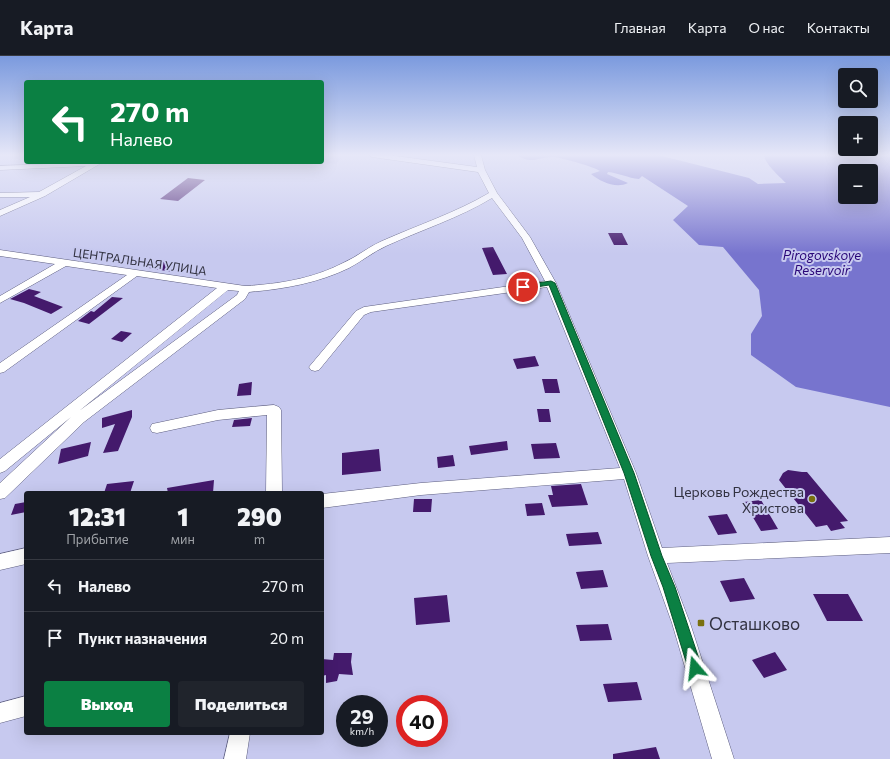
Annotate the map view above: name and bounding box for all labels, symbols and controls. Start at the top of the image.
text: Карта [20,16,73,39]
text: Главная [614,19,666,36]
text: Карта [688,19,726,36]
text: О нас [748,19,785,36]
text: Контакты [807,19,870,36]
map controls [838,68,878,204]
button: search [838,68,878,108]
text: 270 m [110,94,189,128]
icon: left [44,96,96,148]
button: + [838,116,878,156]
text: Налево [110,128,173,150]
button: − [838,164,878,204]
street label: ЦЕНТРАЛЬНАЯ УЛИЦА [72,245,208,277]
water label: Pirogovskoye Reservoir [783,247,861,278]
pin [506,270,540,304]
icon: arrive [512,276,534,298]
place label: Церковь Рождества Христова [673,483,804,516]
marker: Церковь Рождества Христова [807,494,817,504]
text: 12:31 [69,502,126,531]
text: 1 [177,502,188,531]
text: 290 [237,502,282,531]
text: Прибытие [66,531,129,547]
text: мин [171,531,195,547]
text: m [254,531,265,547]
icon: left [44,575,66,597]
text: Налево [78,577,131,595]
text: 270 m [262,577,304,595]
place label: Осташково [709,613,800,634]
marker: Осташково [696,618,706,628]
icon: arrive [44,627,66,649]
text: Пункт назначения [78,629,207,647]
text: 20 m [270,629,304,647]
position arrow [674,647,716,689]
button: Выход [44,681,170,727]
button: Поделиться [178,681,304,727]
speed limit sign: 40 [396,695,448,747]
text: 29 [350,704,374,728]
text: km/h [350,725,374,737]

